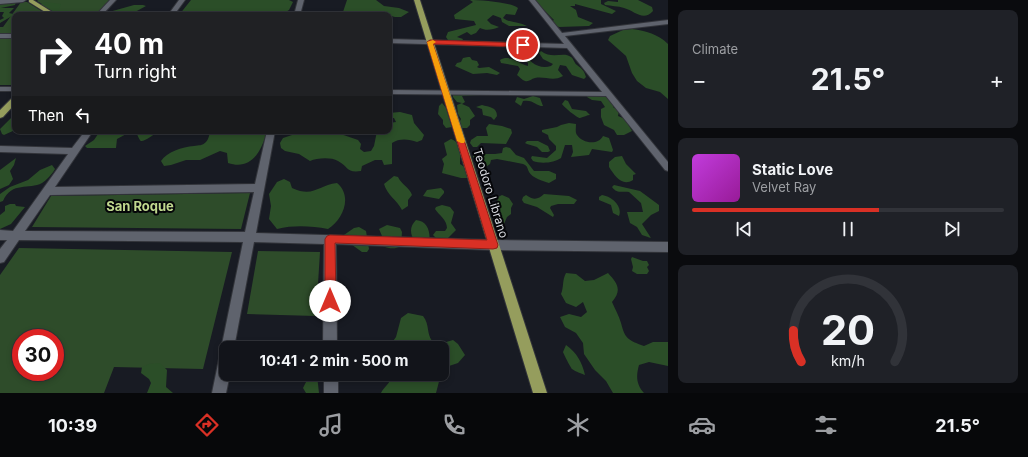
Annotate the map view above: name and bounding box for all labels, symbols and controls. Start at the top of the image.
text: 40 m [94,27,164,61]
icon: right [28,28,80,80]
pin [506,28,540,62]
icon: arrive [512,34,534,56]
text: Climate [692,41,738,57]
text: Turn right [94,61,177,82]
text: 21.5° [811,61,885,97]
text: − [692,67,707,93]
text: + [989,67,1004,93]
icon: left [72,104,94,126]
text: Then [28,106,64,125]
street label: Teodoro Librano [470,146,512,240]
text: Static Love [752,160,833,179]
text: Velvet Ray [752,179,816,195]
district label: San Roque [106,198,174,214]
icon: previous [733,218,755,240]
icon: pause [837,218,859,240]
icon: next [941,218,963,240]
position arrow [309,280,351,322]
text: 20 [821,305,875,355]
speed limit sign: 30 [12,329,64,381]
text: 10:41 · 2 min · 500 m [259,351,409,370]
text: km/h [831,352,865,369]
icon: directions [193,411,221,439]
icon: music [317,411,345,439]
icon: phone [440,411,468,439]
icon: climate [564,411,592,439]
icon: car [688,411,716,439]
icon: filters [812,411,840,439]
text: 10:39 [48,415,97,436]
text: 21.5° [935,415,980,436]

